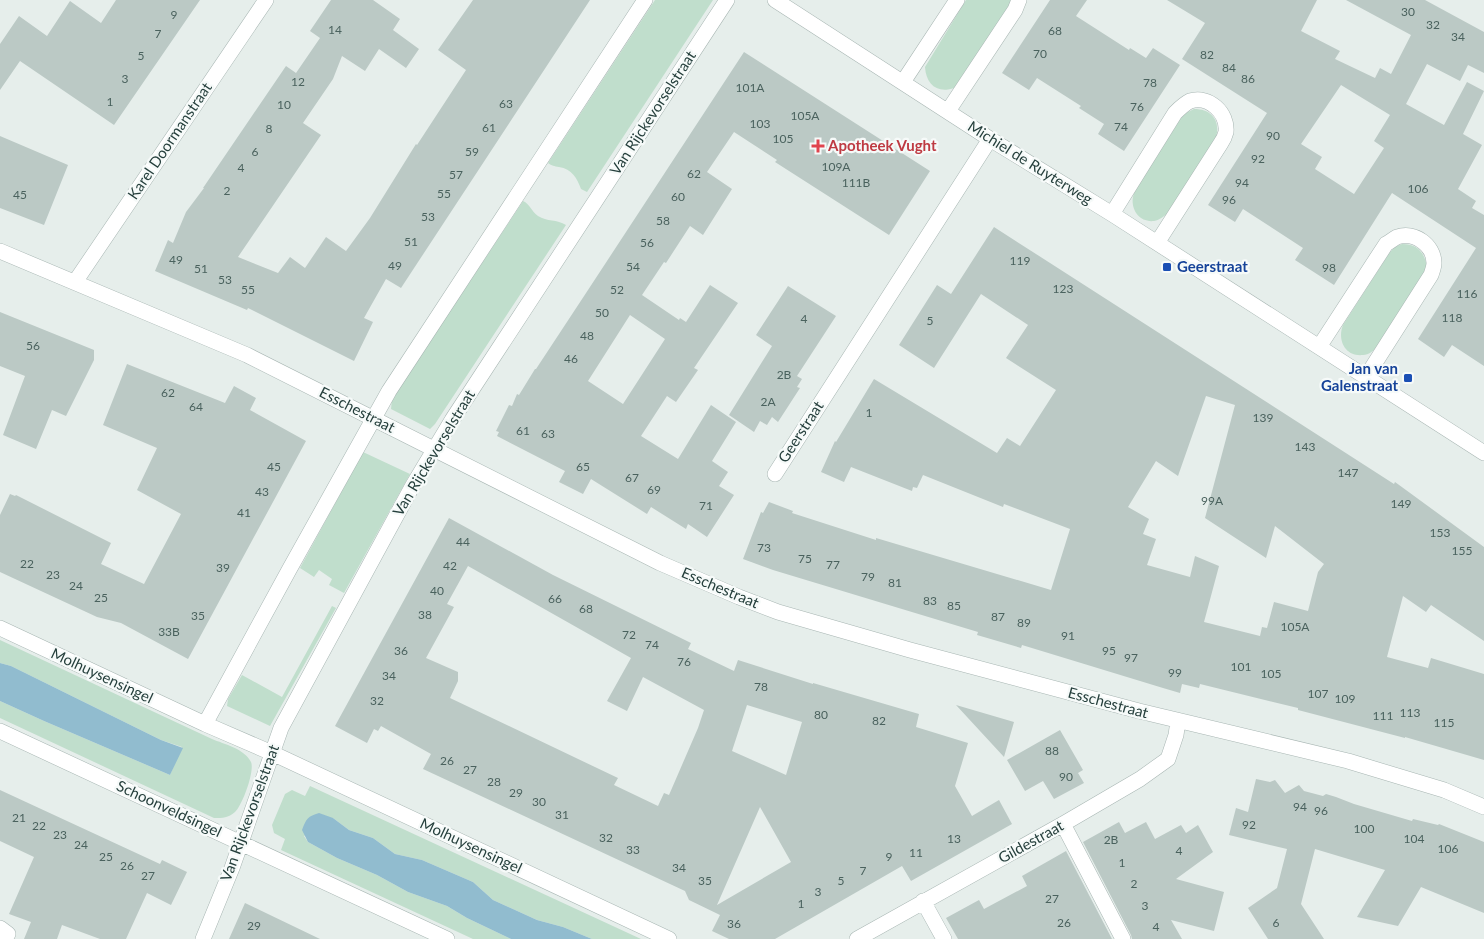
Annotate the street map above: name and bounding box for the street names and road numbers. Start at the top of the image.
street label: Van Rijckevorselstraat [605,47,699,178]
street label: Karel Doormanstraat [123,78,215,202]
street label: Michiel de Ruyterweg [965,117,1096,208]
street label: Esschestraat [317,382,399,436]
street label: Van Rijckevorselstraat [388,386,478,519]
street label: Geerstraat [774,397,827,466]
street label: Esschestraat [679,563,762,612]
street label: Molhuysensingel [49,644,156,707]
street label: Esschestraat [1066,683,1151,722]
street label: Van Rijckevorselstraat [216,741,282,883]
street label: Schoonveldsingel [114,776,225,840]
street label: Molhuysensingel [418,814,525,877]
street label: Gildestraat [995,816,1067,866]

